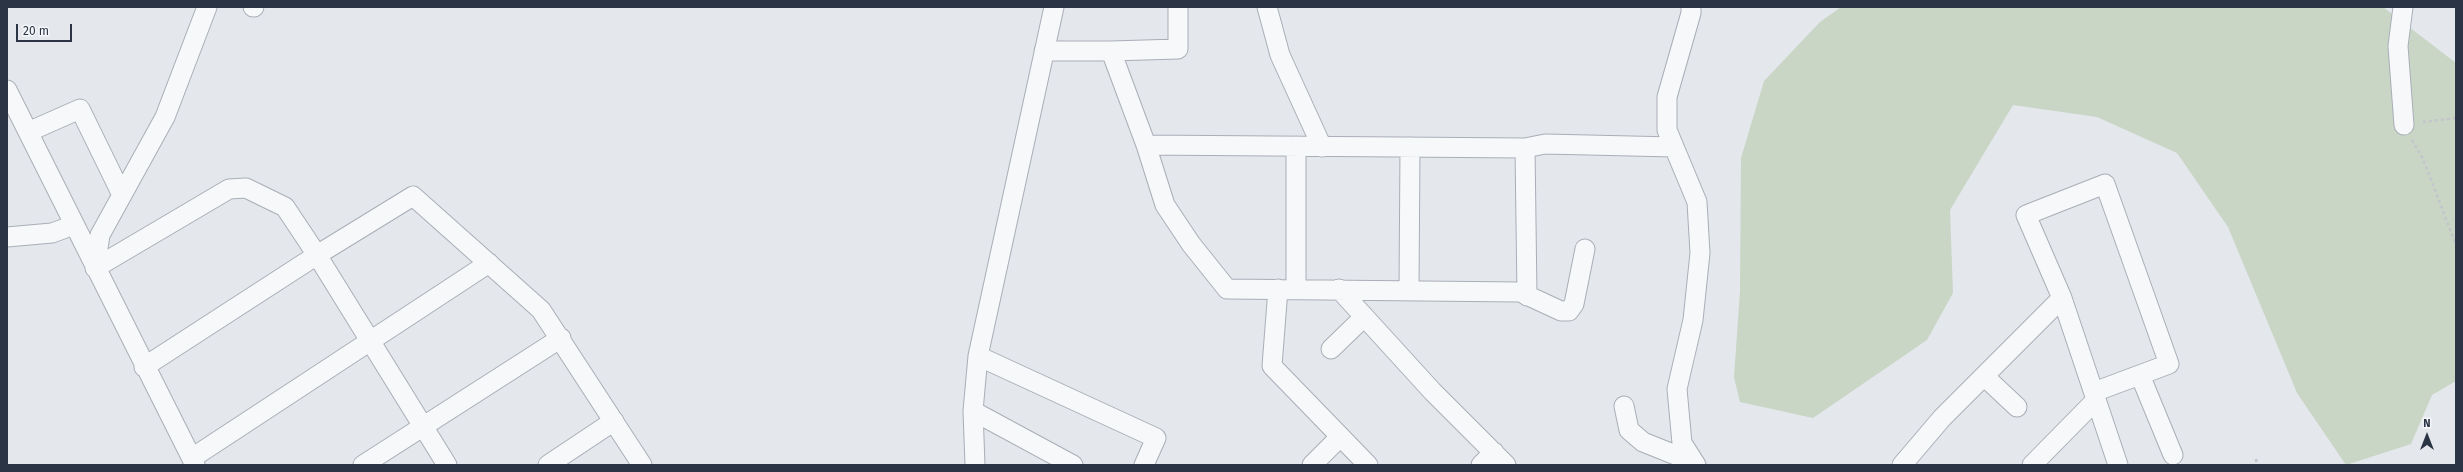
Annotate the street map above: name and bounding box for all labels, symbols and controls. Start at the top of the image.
scale bar [18,16,74,42]
text: 20 m [23,24,49,38]
north arrow [2407,416,2447,456]
text: N [2423,417,2431,430]

